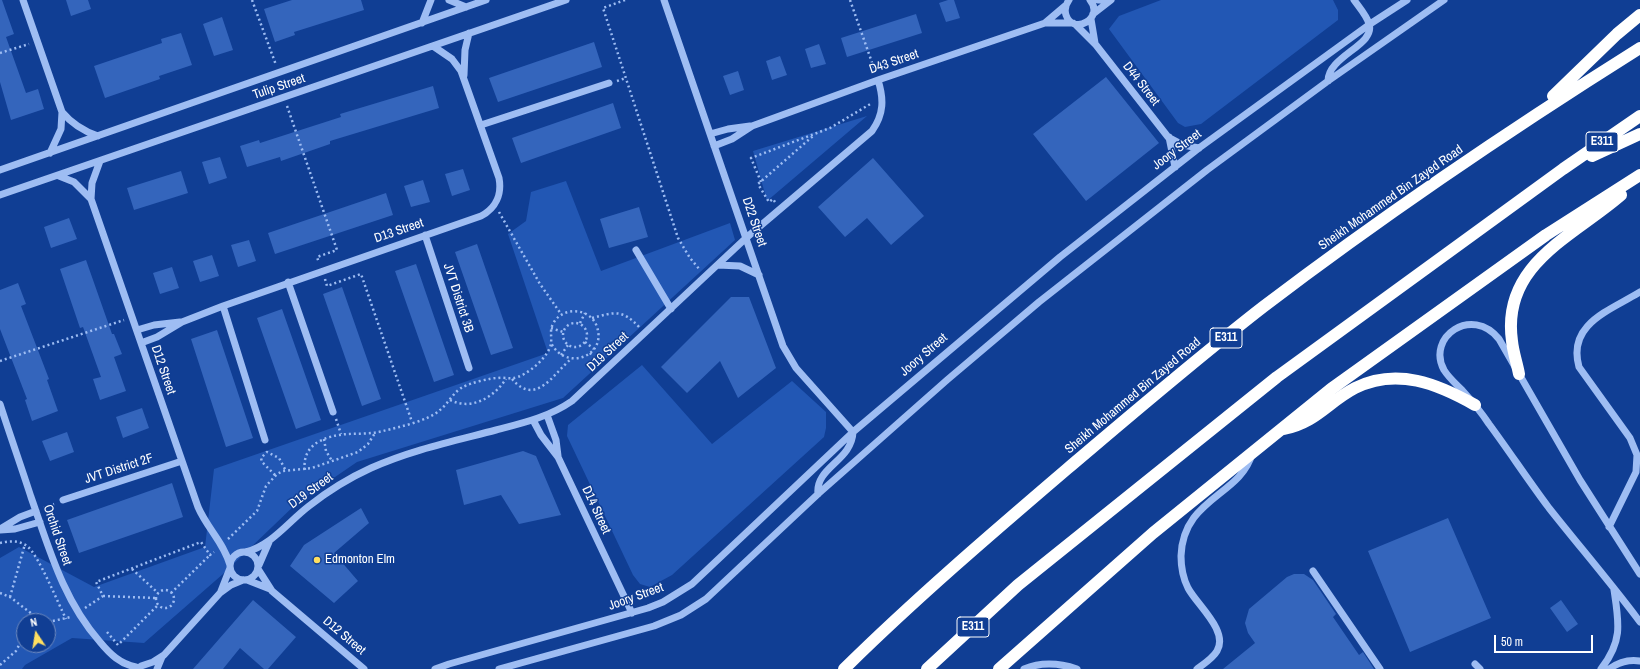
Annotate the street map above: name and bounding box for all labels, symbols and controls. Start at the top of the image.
street label: D43 Street [867,46,921,78]
street label: D44 Street [1119,59,1163,109]
street label: Tulip Street [251,71,307,103]
street label: Joory Street [1149,126,1205,174]
road number: E311 [1586,132,1618,152]
street label: Sheikh Mohammed Bin Zayed Road [1316,142,1466,254]
street label: D22 Street [738,195,770,249]
street label: D13 Street [372,215,426,247]
street label: JVT District 3B [440,262,476,334]
road number: E311 [1210,328,1242,348]
street label: D19 Street [584,329,632,375]
street label: Joory Street [897,330,951,380]
street label: Sheikh Mohammed Bin Zayed Road [1062,335,1204,457]
street label: D12 Street [147,343,179,397]
street label: JVT District 2F [83,451,155,487]
street label: D19 Street [286,470,336,512]
street label: D14 Street [578,484,614,536]
street label: Orchid Street [39,502,75,568]
place label: Edmonton Elm [325,552,395,568]
marker: Edmonton Elm [312,555,322,565]
street label: Joory Street [606,580,666,614]
north arrow [16,613,56,653]
street label: D12 Street [319,614,369,658]
text: N [29,615,38,630]
road number: E311 [957,617,989,637]
scale bar [1496,627,1595,653]
text: 50 m [1501,634,1523,650]

